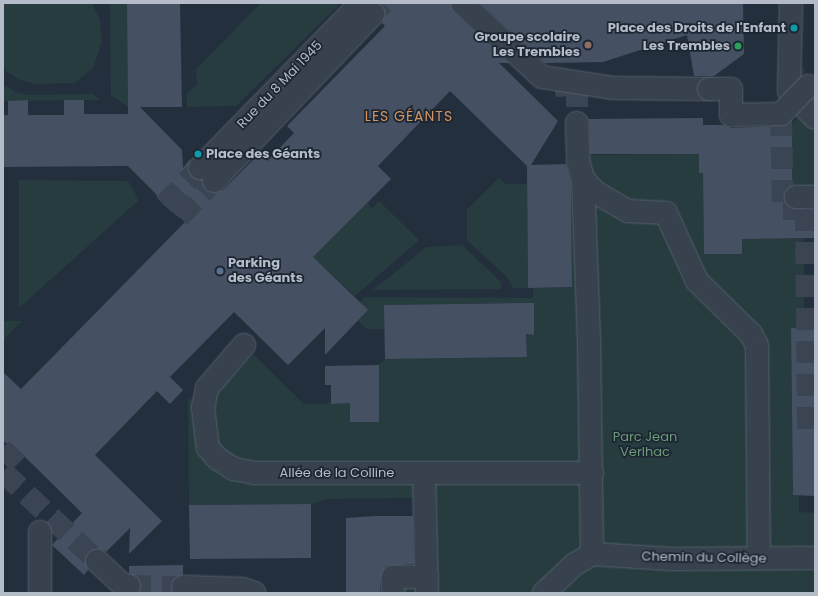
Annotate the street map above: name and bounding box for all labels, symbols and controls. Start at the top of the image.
place label: Place des Droits de l'Enfant [608,20,786,36]
marker: Place des Droits de l'Enfant [789,23,799,33]
place label: Groupe scolaire Les Trembles [474,30,580,61]
street label: Rue du 8 Mai 1945 [234,38,326,132]
place label: Les Trembles [643,38,730,54]
marker: Groupe scolaire Les Trembles [583,40,593,50]
marker: Les Trembles [733,41,743,51]
district label: LES GÉANTS [365,108,453,124]
place label: Place des Géants [206,146,320,162]
marker: Place des Géants [193,149,203,159]
place label: Parking des Géants [228,256,303,287]
marker: Parking des Géants [215,266,225,276]
park label: Parc Jean Verlhac [613,430,677,461]
street label: Allée de la Colline [280,465,394,481]
street label: Chemin du Collège [641,549,767,567]

